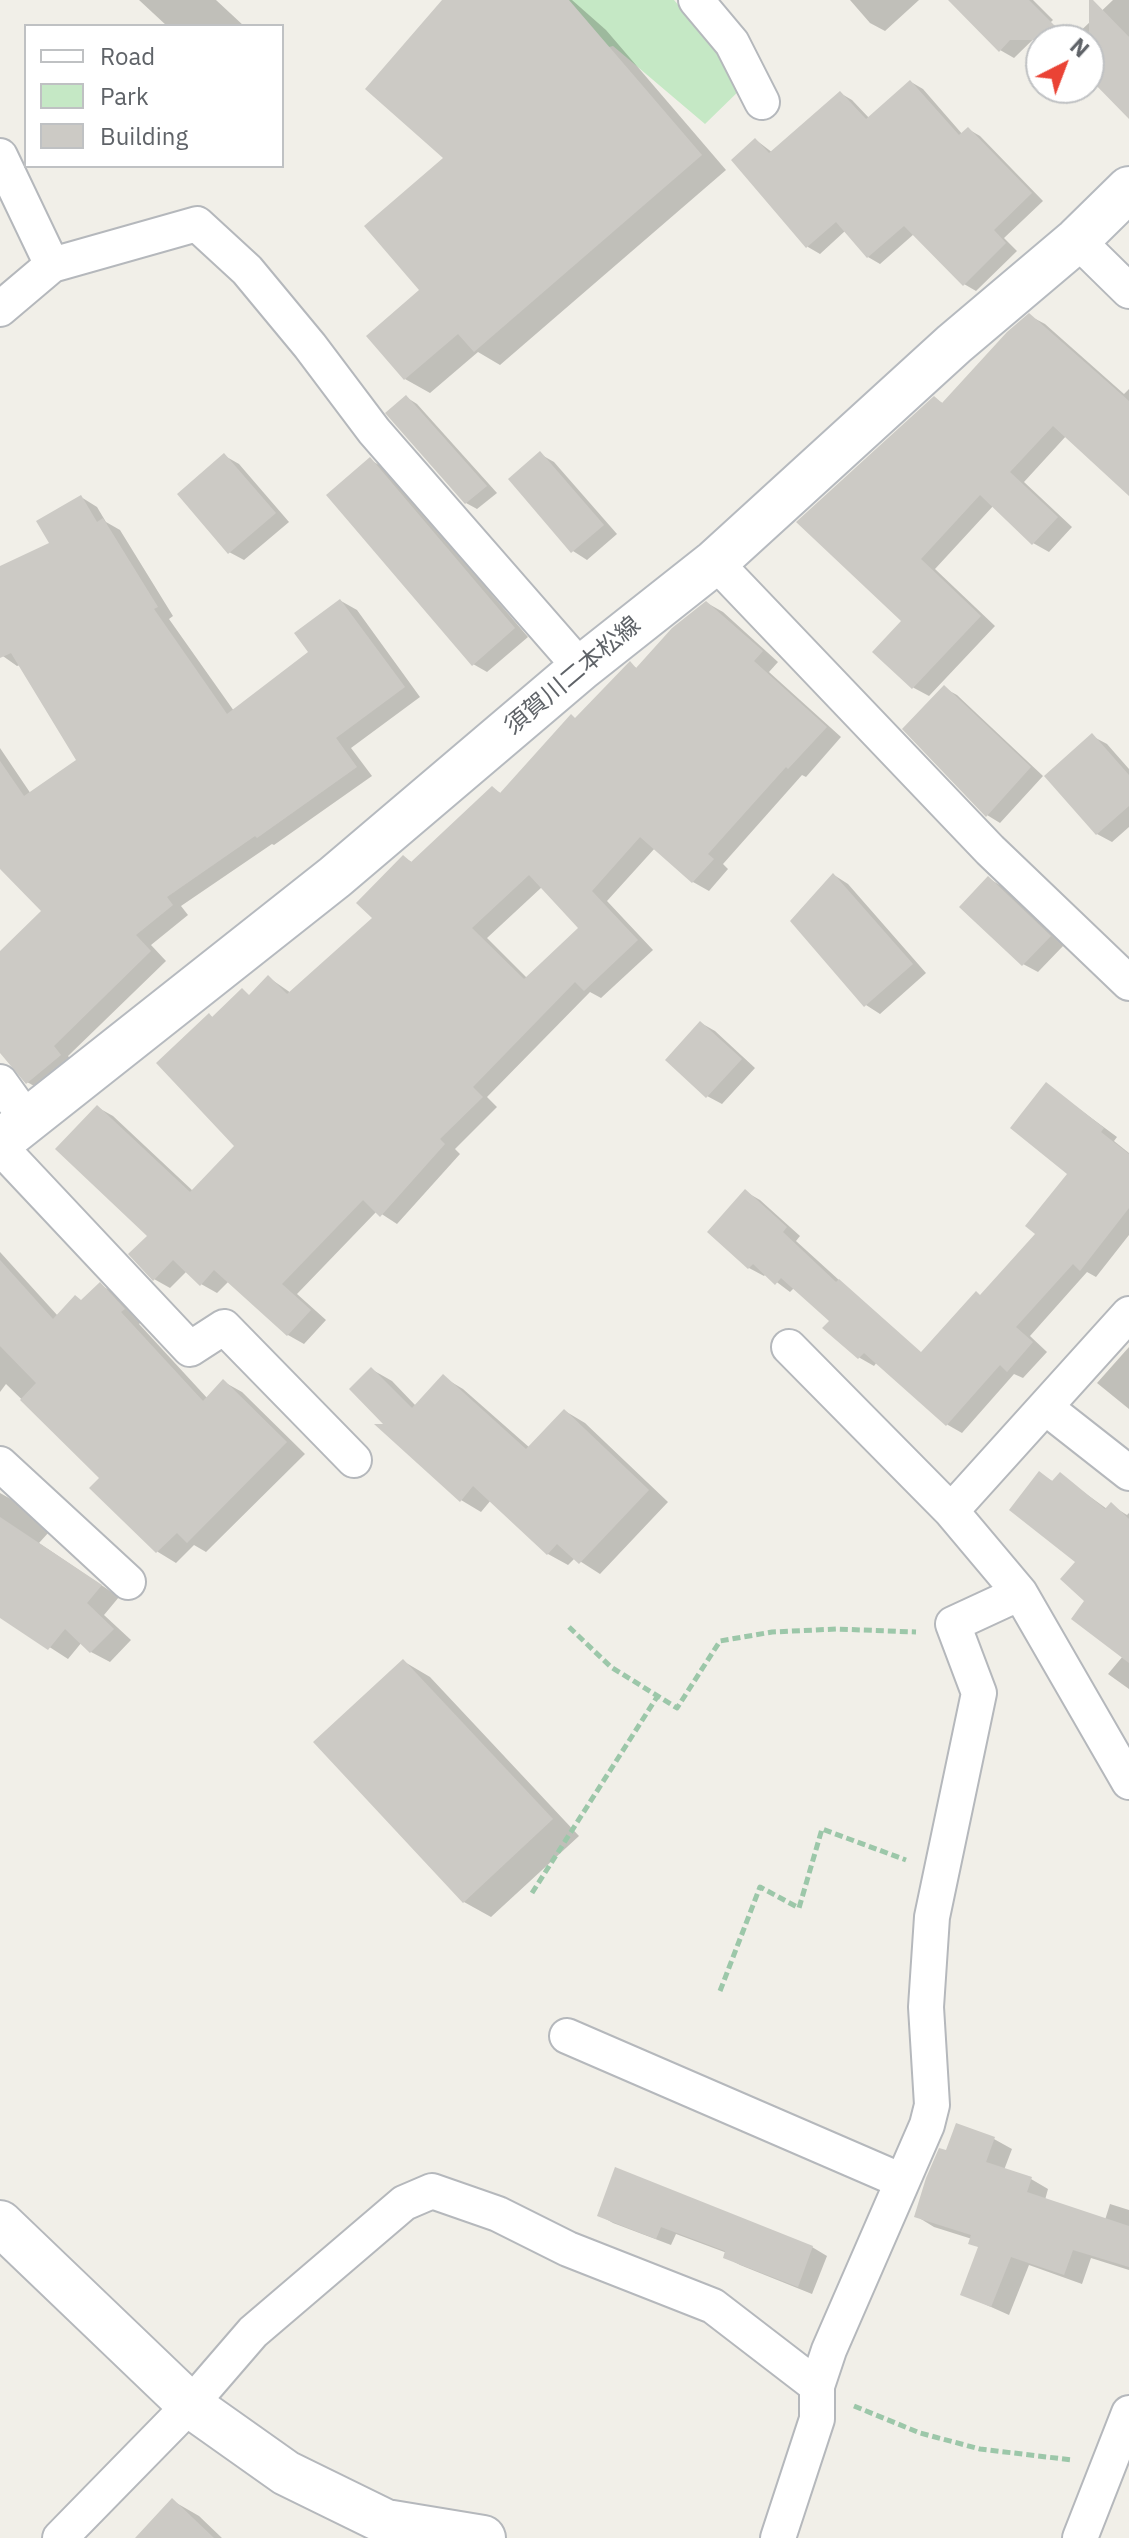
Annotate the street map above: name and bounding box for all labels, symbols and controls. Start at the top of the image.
legend [24,24,284,168]
north arrow [1025,24,1105,104]
text: N [1064,31,1096,63]
text: Road [100,40,155,72]
text: Park [100,80,149,112]
text: Building [100,120,188,152]
street label: 須賀川二本松線 [499,611,647,741]

